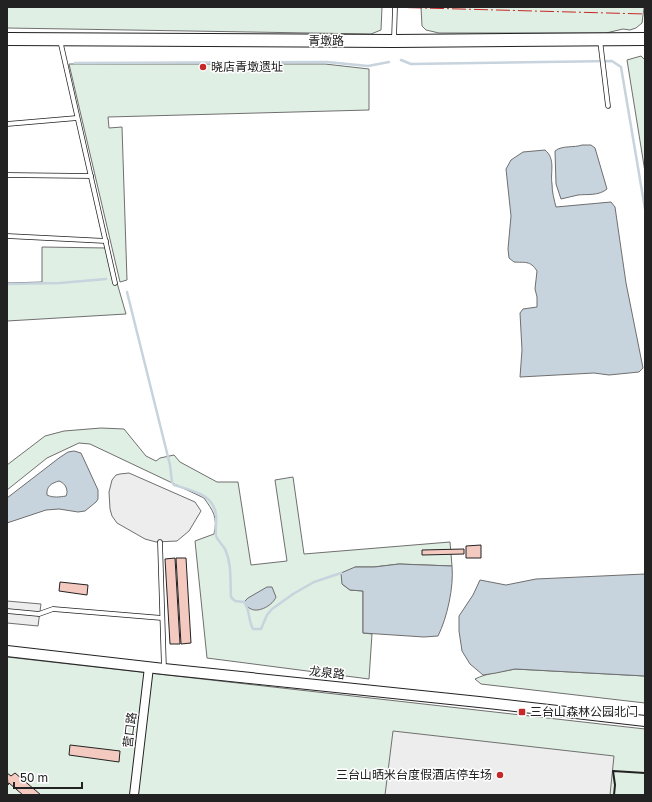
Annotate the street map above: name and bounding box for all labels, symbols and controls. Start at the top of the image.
street label: 青墩路 [308,33,344,48]
place label: 晓店青墩遗址 [211,59,283,74]
marker: 晓店青墩遗址 [198,62,208,72]
street label: 龙泉路 [308,663,346,682]
place label: 三台山森林公园北门 [530,704,638,719]
marker: 三台山森林公园北门 [517,707,527,717]
street label: 营口路 [120,711,139,749]
scale bar [14,764,82,790]
place label: 三台山晒米台度假酒店停车场 [336,767,492,782]
text: 50 m [20,770,48,785]
marker: 三台山晒米台度假酒店停车场 [495,770,505,780]

